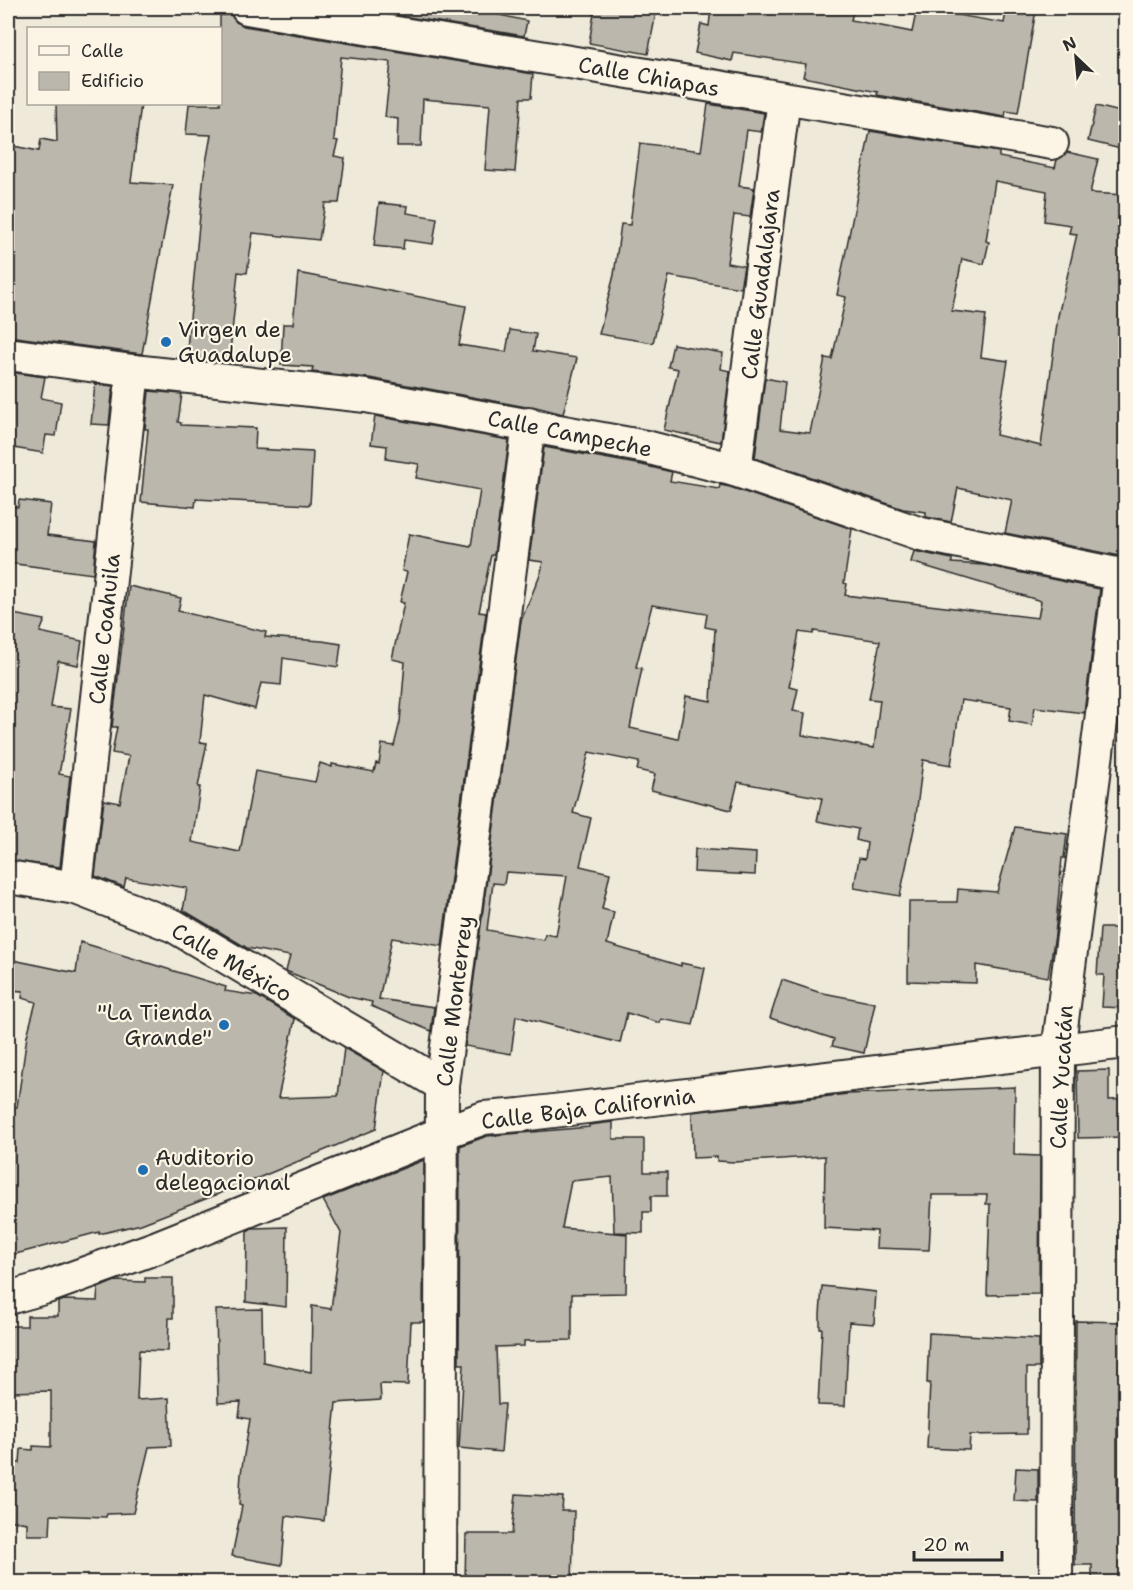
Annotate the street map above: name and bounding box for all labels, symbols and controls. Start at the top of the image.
legend [27,27,222,105]
north arrow [1046,27,1106,87]
text: N [1059,32,1080,56]
text: Calle [81,39,124,63]
street label: Calle Chiapas [576,50,722,103]
text: Edificio [81,69,144,93]
street label: Calle Guadalajara [734,187,787,381]
place label: Virgen de Guadalupe [178,315,292,369]
marker: Virgen de Guadalupe [159,335,173,349]
street label: Calle Campeche [485,403,655,464]
street label: Calle Coahuila [82,552,127,706]
street label: Calle Monterrey [430,914,479,1088]
street label: Calle México [166,916,297,1009]
place label: "La Tienda Grande" [97,998,212,1052]
street label: Calle Yucatán [1043,1004,1080,1150]
marker: "La Tienda Grande" [217,1018,231,1032]
street label: Calle Baja California [480,1081,697,1136]
place label: Auditorio delegacional [155,1143,290,1197]
marker: Auditorio delegacional [136,1163,150,1177]
scale bar [914,1524,1002,1562]
text: 20 m [923,1533,969,1557]

